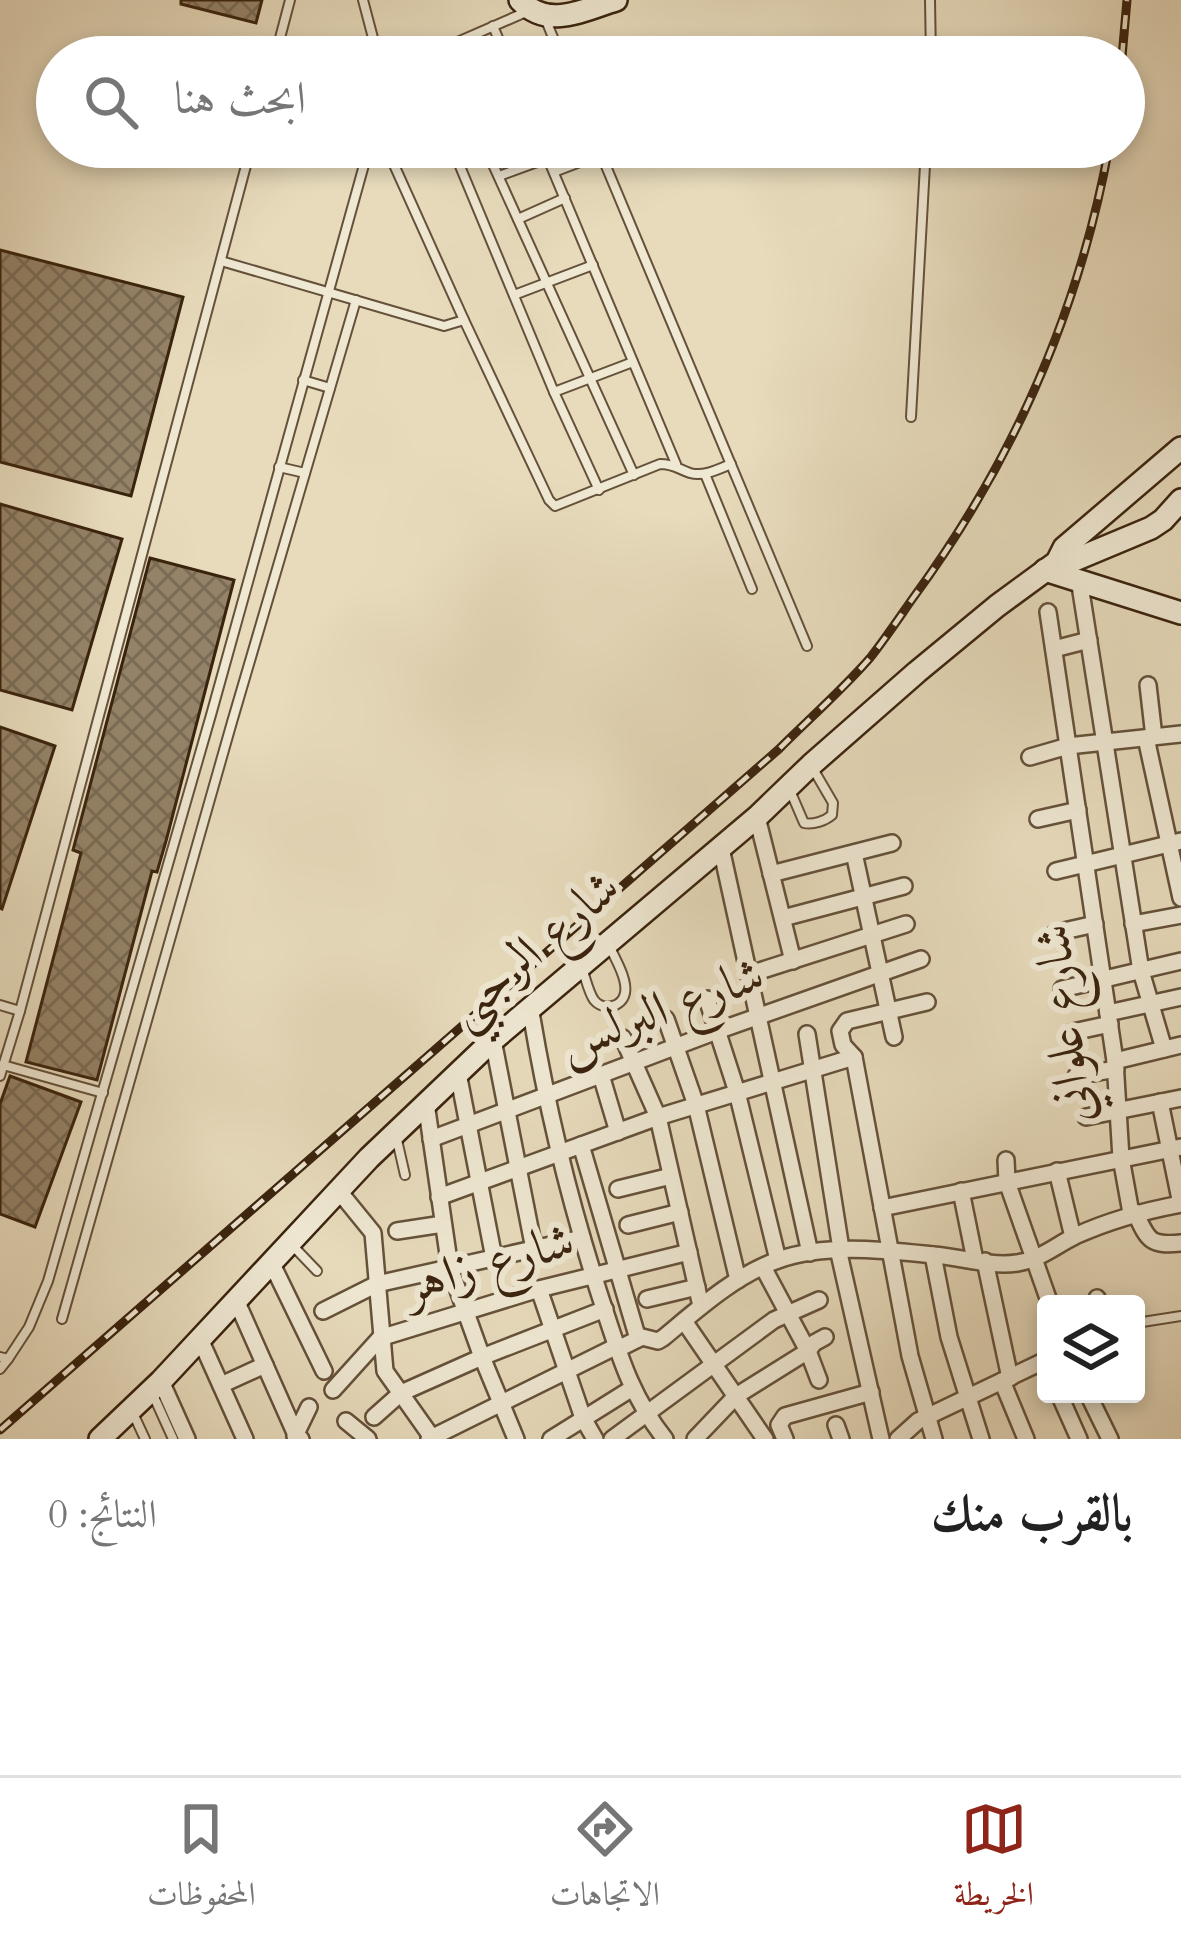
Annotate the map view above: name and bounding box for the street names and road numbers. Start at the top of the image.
street label: شارع الرجبي [431,854,642,1053]
street label: شارع علواني [1017,920,1117,1127]
street label: شارع البرلس [548,939,776,1084]
street label: شارع زاهر [391,1205,584,1328]

